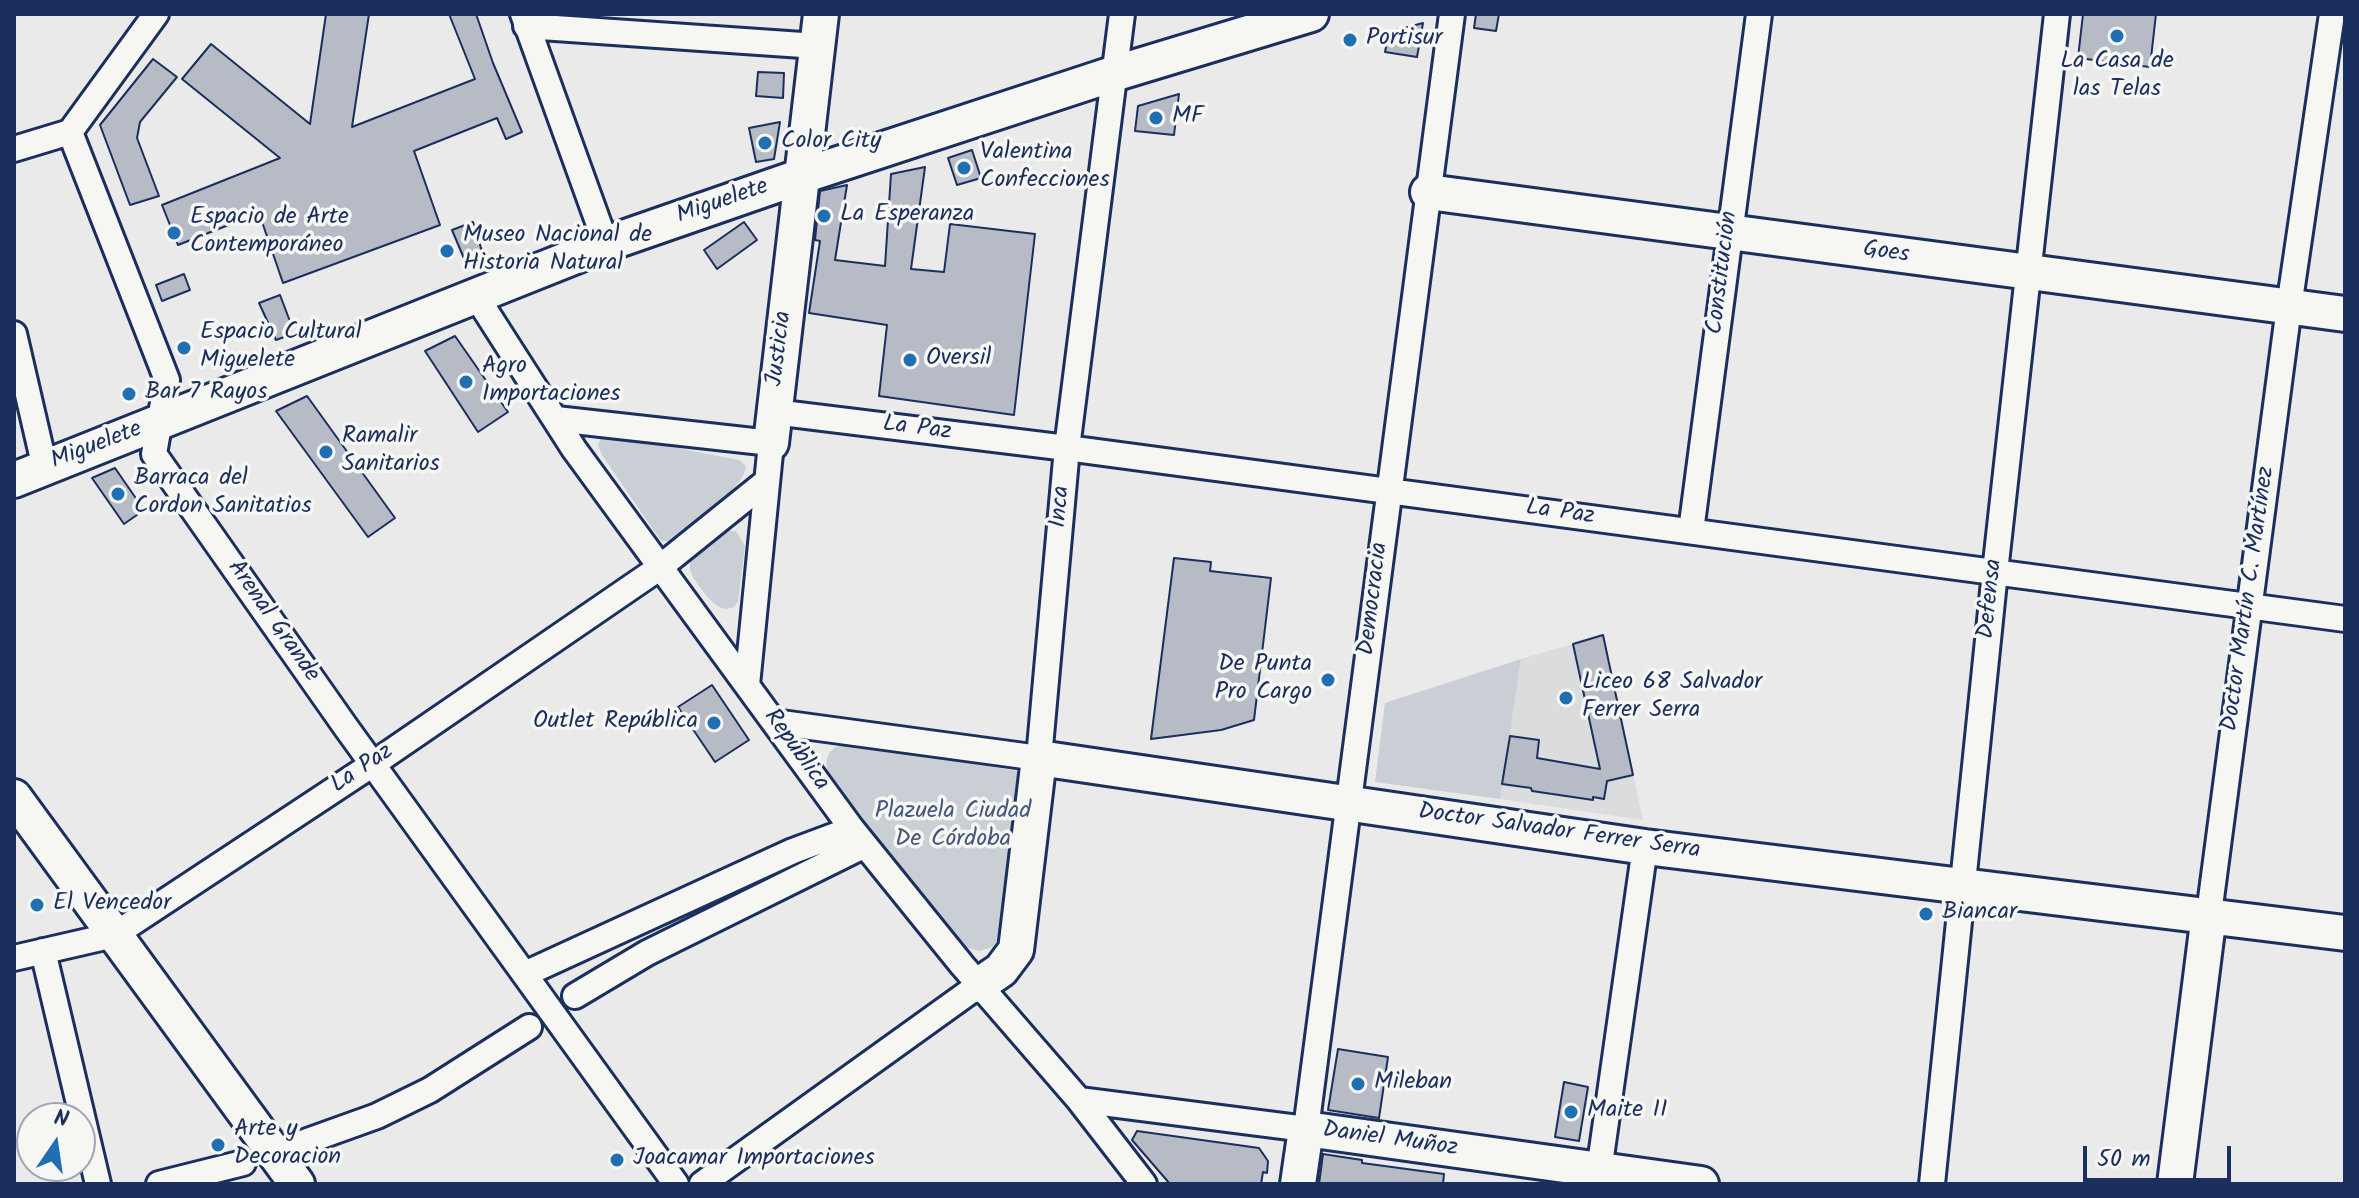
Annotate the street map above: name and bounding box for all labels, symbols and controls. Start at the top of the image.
place label: Portisur [1366,26,1443,54]
marker: La Casa de las Telas [2108,27,2126,45]
marker: Portisur [1341,31,1359,49]
place label: La Casa de las Telas [2060,49,2174,105]
place label: MF [1172,104,1203,132]
marker: MF [1147,109,1165,127]
place label: Color City [781,129,881,157]
marker: Color City [756,134,774,152]
place label: Valentina Confecciones [980,140,1110,196]
marker: Valentina Confecciones [955,159,973,177]
street label: Miguelete [673,174,773,232]
place label: La Esperanza [840,202,974,230]
place label: Espacio de Arte Contemporáneo [190,205,349,261]
marker: La Esperanza [815,207,833,225]
street label: Constitución [1702,210,1746,336]
place label: Museo Nacional de Historia Natural [463,223,652,279]
marker: Espacio de Arte Contemporáneo [165,224,183,242]
street label: Goes [1861,237,1911,271]
marker: Museo Nacional de Historia Natural [438,242,456,260]
street label: Justicia [762,310,800,388]
place label: Espacio Cultural Miguelete [200,320,362,376]
marker: Espacio Cultural Miguelete [175,339,193,357]
place label: Oversil [926,346,991,374]
marker: Oversil [901,351,919,369]
place label: Agro Importaciones [482,354,620,410]
marker: Agro Importaciones [457,373,475,391]
place label: Bar 7 Rayos [145,380,267,408]
marker: Bar 7 Rayos [120,385,138,403]
street label: La Paz [881,412,953,448]
street label: Miguelete [47,417,147,477]
place label: Ramalir Sanitarios [342,424,440,480]
marker: Ramalir Sanitarios [317,443,335,461]
street label: Doctor Martín C. Martínez [2217,465,2283,733]
place label: Barraca del Cordon Sanitatios [134,466,312,522]
marker: Barraca del Cordon Sanitatios [109,485,127,503]
street label: Inca [1046,485,1078,529]
street label: La Paz [1524,495,1596,533]
street label: Democracia [1354,541,1396,657]
street label: Arenal Grande [219,555,325,689]
street label: Defensa [1973,558,2011,640]
place label: De Punta Pro Cargo [1215,652,1312,708]
place label: Liceo 68 Salvador Ferrer Serra [1582,670,1762,726]
marker: De Punta Pro Cargo [1319,671,1337,689]
marker: Liceo 68 Salvador Ferrer Serra [1557,689,1575,707]
street label: República [756,705,834,797]
place label: Outlet República [533,709,698,737]
marker: Outlet República [705,714,723,732]
street label: La Paz [326,739,400,801]
park label: Plazuela Ciudad De Córdoba [875,799,1031,855]
street label: Doctor Salvador Ferrer Serra [1416,799,1702,867]
place label: El Vencedor [53,891,171,919]
marker: El Vencedor [28,896,46,914]
place label: Biancar [1942,900,2017,928]
marker: Biancar [1917,905,1935,923]
place label: Mileban [1374,1070,1452,1098]
marker: Mileban [1349,1075,1367,1093]
place label: Maite II [1587,1098,1667,1126]
text: N [50,1101,72,1139]
north arrow [16,1102,96,1182]
marker: Maite II [1562,1103,1580,1121]
place label: Arte y Decoracion [234,1117,341,1173]
street label: Daniel Muñoz [1321,1117,1459,1165]
scale bar [2087,1130,2235,1180]
marker: Arte y Decoracion [209,1136,227,1154]
text: 50 m [2097,1140,2151,1179]
place label: Joacamar Importaciones [633,1146,875,1174]
marker: Joacamar Importaciones [608,1151,626,1169]

